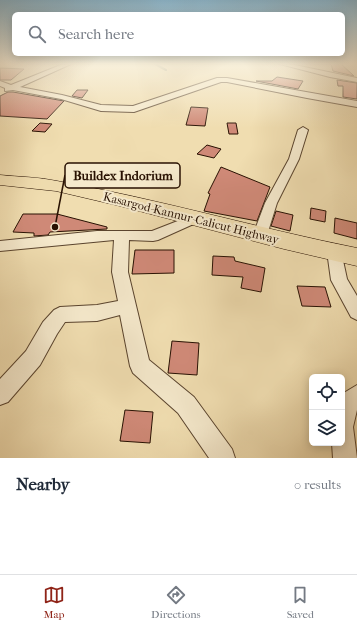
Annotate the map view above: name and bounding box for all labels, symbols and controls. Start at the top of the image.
search box [12,12,345,56]
icon: search [26,23,48,45]
text: Search here [58,25,134,43]
callout: Buildex Indorium [65,163,180,188]
text: Buildex Indorium [73,168,173,183]
street label: Kasargod-Kannur-Calicut Highway [102,189,281,247]
map controls [309,374,345,446]
button: locate [309,374,345,410]
button: layers [309,410,345,446]
text: Nearby [16,474,70,494]
text: 0 results [294,477,341,492]
tab: Map [43,584,65,621]
tab: Directions [151,584,201,621]
tab: Saved [287,584,314,621]

